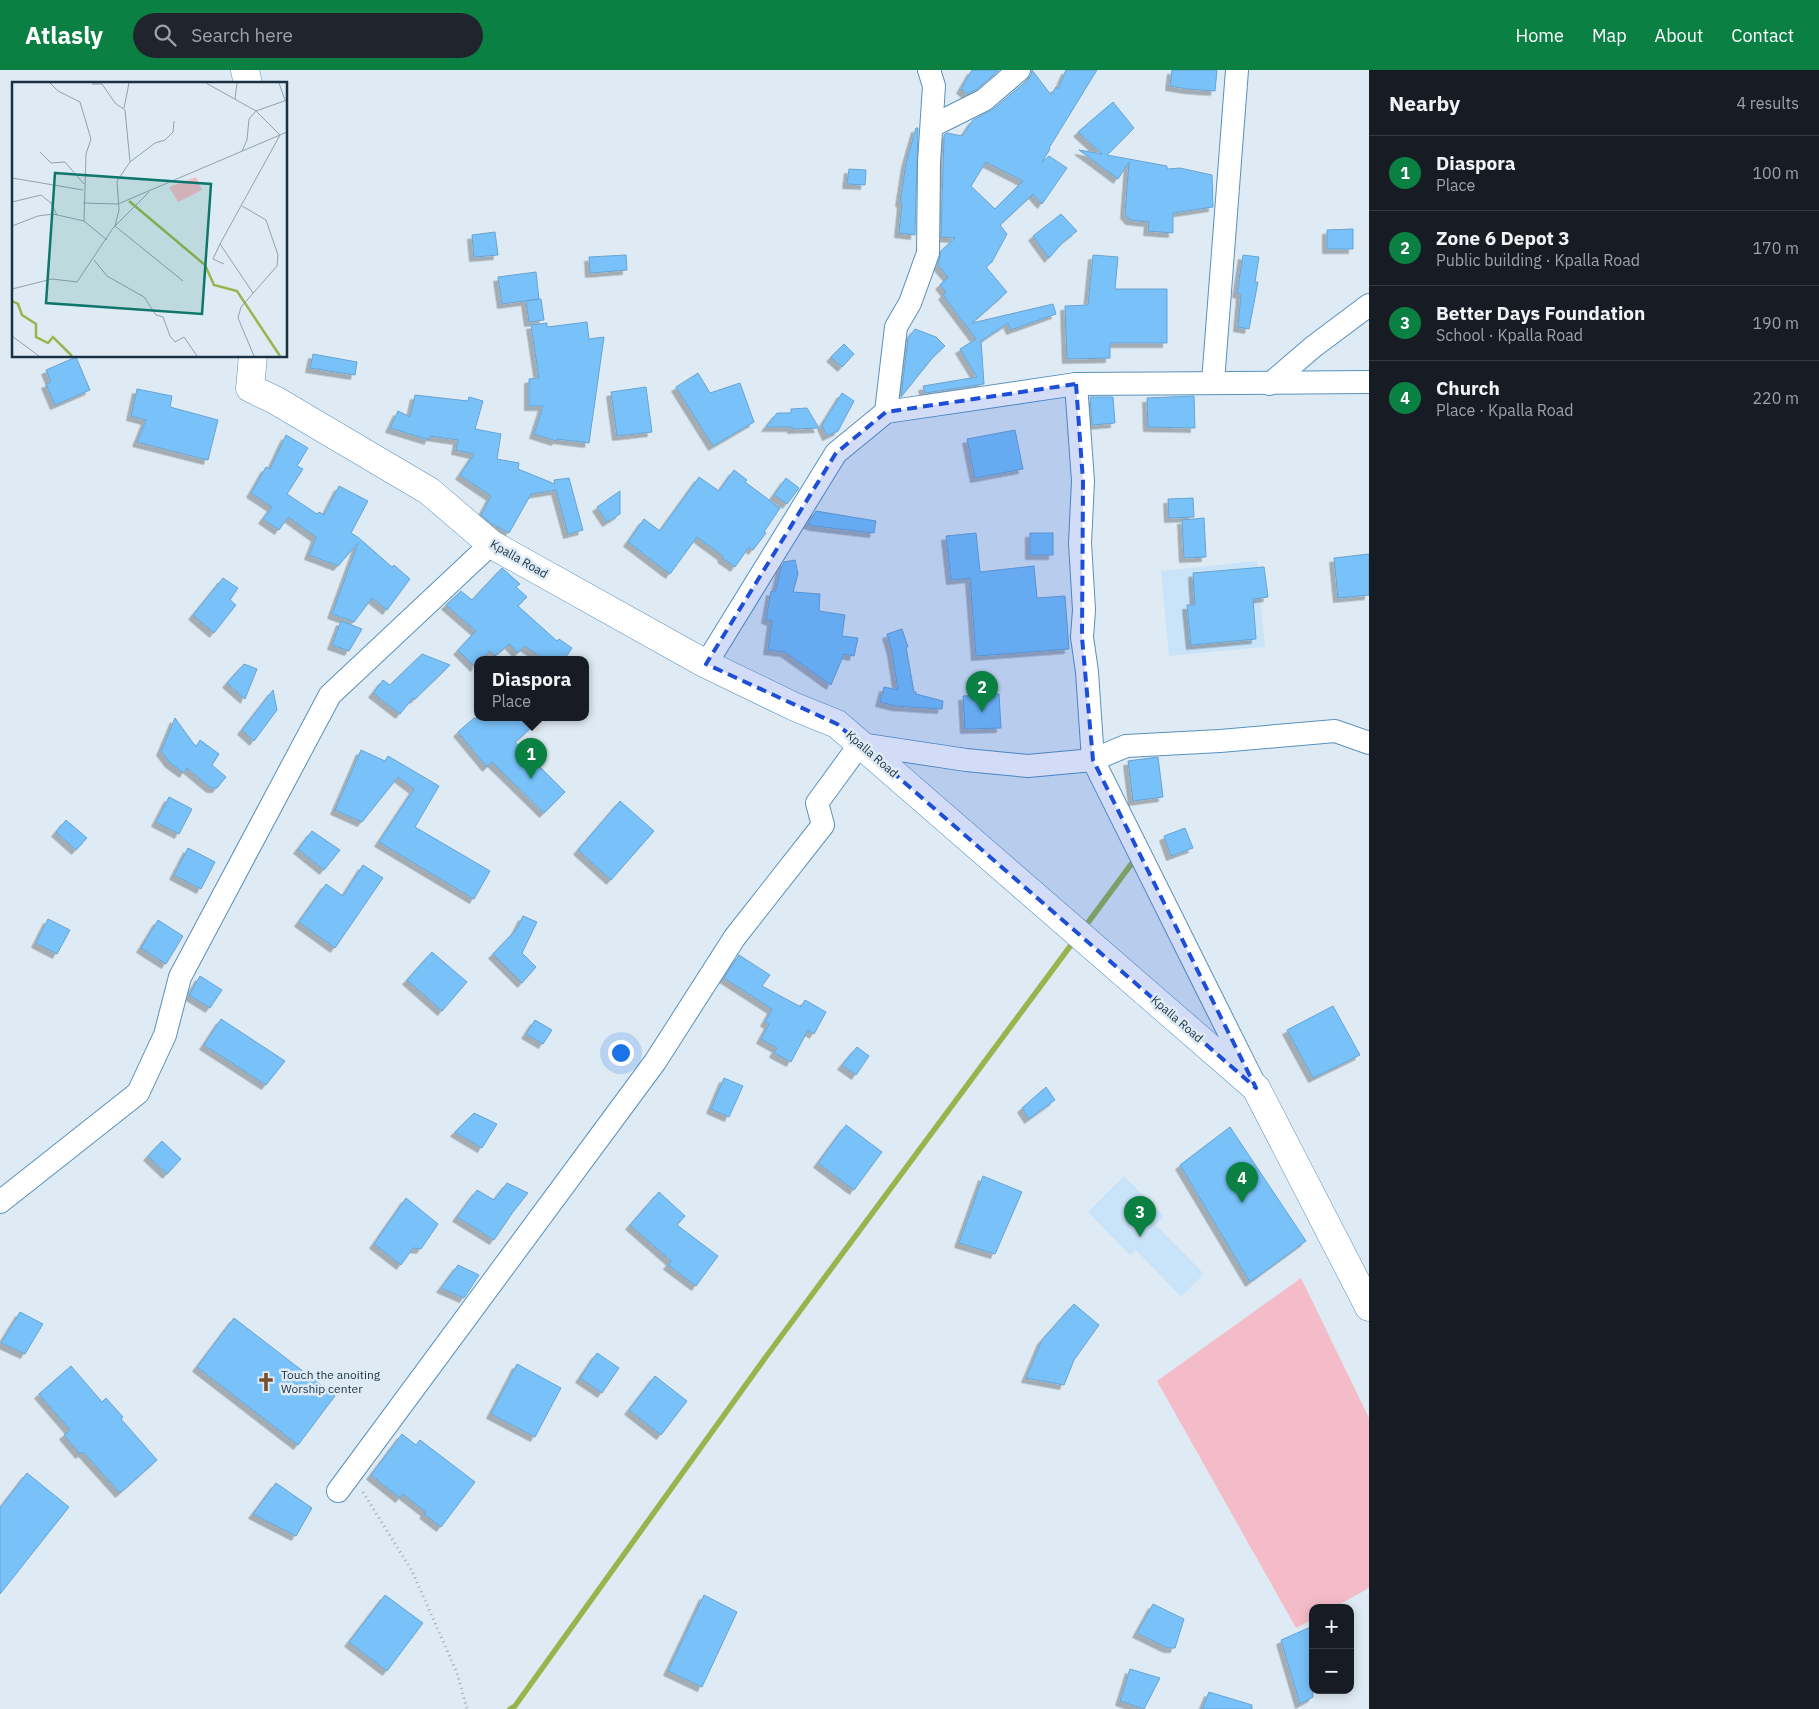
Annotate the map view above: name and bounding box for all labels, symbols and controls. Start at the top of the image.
search box [133,13,483,58]
text: Atlasly [25,19,103,51]
icon: search [151,21,179,49]
text: Search here [191,23,293,47]
text: Home [1516,24,1564,47]
text: Map [1592,24,1627,47]
text: About [1655,24,1703,47]
text: Contact [1731,24,1794,47]
inset map [12,82,288,358]
text: Nearby [1389,89,1460,117]
text: 4 results [1736,93,1799,113]
text: Diaspora [1436,151,1516,175]
text: 1 [1400,163,1410,183]
text: 100 m [1752,163,1799,183]
text: Place [1436,175,1475,195]
text: Zone 6 Depot 3 [1436,226,1570,250]
text: 2 [1400,238,1410,258]
text: 170 m [1752,238,1799,258]
text: Public building · Kpalla Road [1436,250,1640,270]
text: Better Days Foundation [1436,301,1645,325]
text: 3 [1400,313,1410,333]
text: 190 m [1752,313,1799,333]
text: School · Kpalla Road [1436,325,1583,345]
text: Church [1436,376,1500,400]
text: 4 [1400,388,1410,408]
text: 220 m [1752,388,1799,408]
text: Place · Kpalla Road [1436,400,1574,420]
street label: Kpalla Road [488,536,551,581]
popup [474,656,589,721]
text: Diaspora [492,667,571,691]
pin: 2 [966,671,998,712]
text: Place [492,691,531,711]
street label: Kpalla Road [843,727,901,780]
pin: 1 [515,738,547,779]
street label: Kpalla Road [1148,992,1206,1045]
your location [608,1040,634,1066]
pin: 4 [1226,1162,1258,1203]
pin: 3 [1124,1196,1156,1237]
place label: Touch the anoiting Worship center [281,1367,381,1396]
church icon: Touch the anoiting Worship center [255,1371,277,1393]
map controls [1309,1604,1354,1694]
button: + [1309,1604,1354,1649]
button: − [1309,1649,1354,1694]

